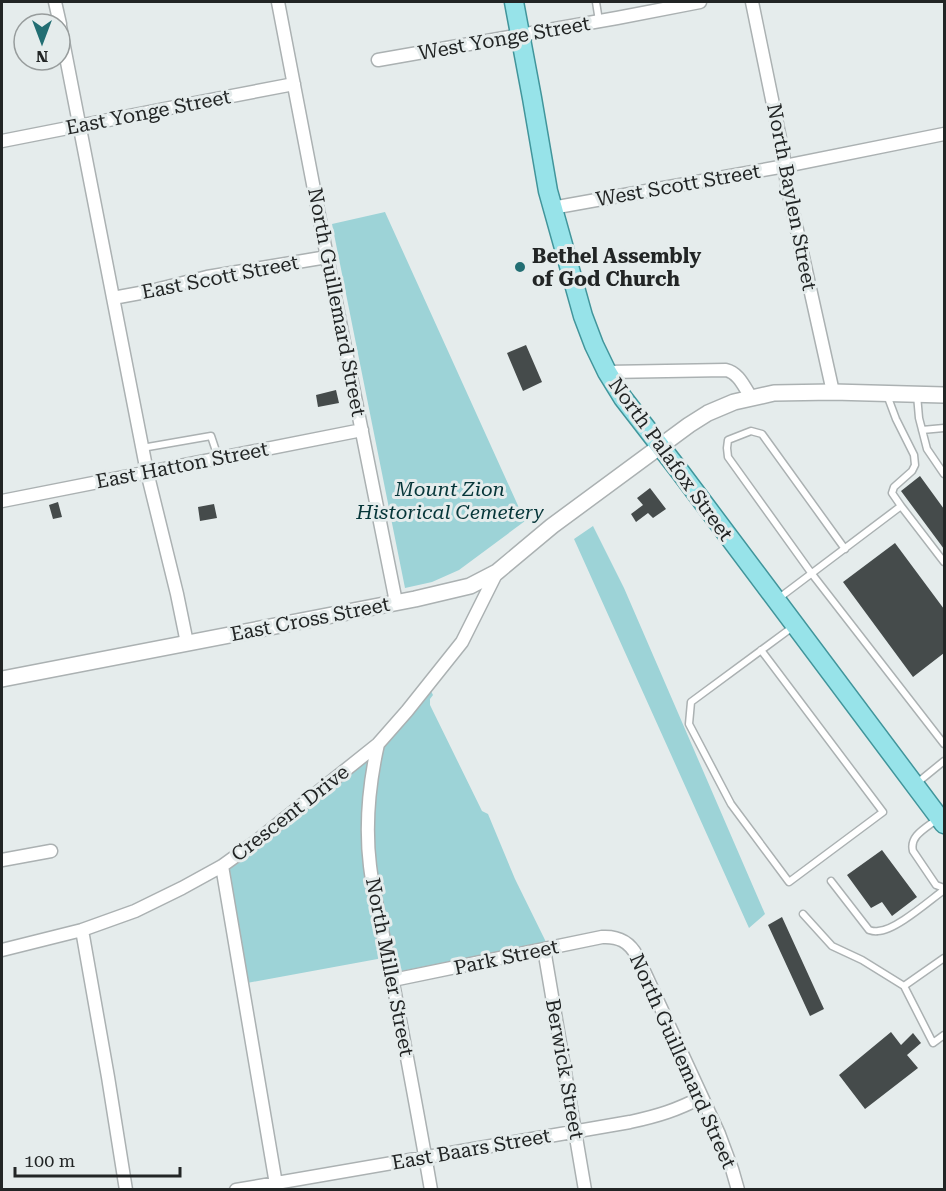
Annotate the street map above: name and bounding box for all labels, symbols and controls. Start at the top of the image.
street label: West Yonge Street [416,11,592,65]
north arrow [12,12,72,72]
text: N [36,47,48,66]
street label: East Yonge Street [64,84,233,140]
street label: North Baylen Street [762,101,822,293]
street label: West Scott Street [594,159,762,211]
street label: North Guillemard Street [303,186,371,419]
place label: Bethel Assembly of God Church [532,244,701,291]
street label: East Scott Street [139,250,301,304]
marker: Bethel Assembly of God Church [513,260,527,274]
street label: North Palafox Street [604,373,739,546]
street label: East Hatton Street [94,436,271,494]
park label: Mount Zion Historical Cemetery [355,477,545,524]
street label: East Cross Street [228,592,392,646]
street label: Crescent Drive [226,760,354,866]
street label: North Miller Street [361,876,419,1059]
street label: Park Street [451,934,561,980]
street label: North Guillemard Street [625,950,741,1173]
street label: Berwick Street [541,997,589,1142]
street label: East Baars Street [390,1123,553,1175]
scale bar [15,1140,180,1178]
text: 100 m [24,1150,75,1171]

